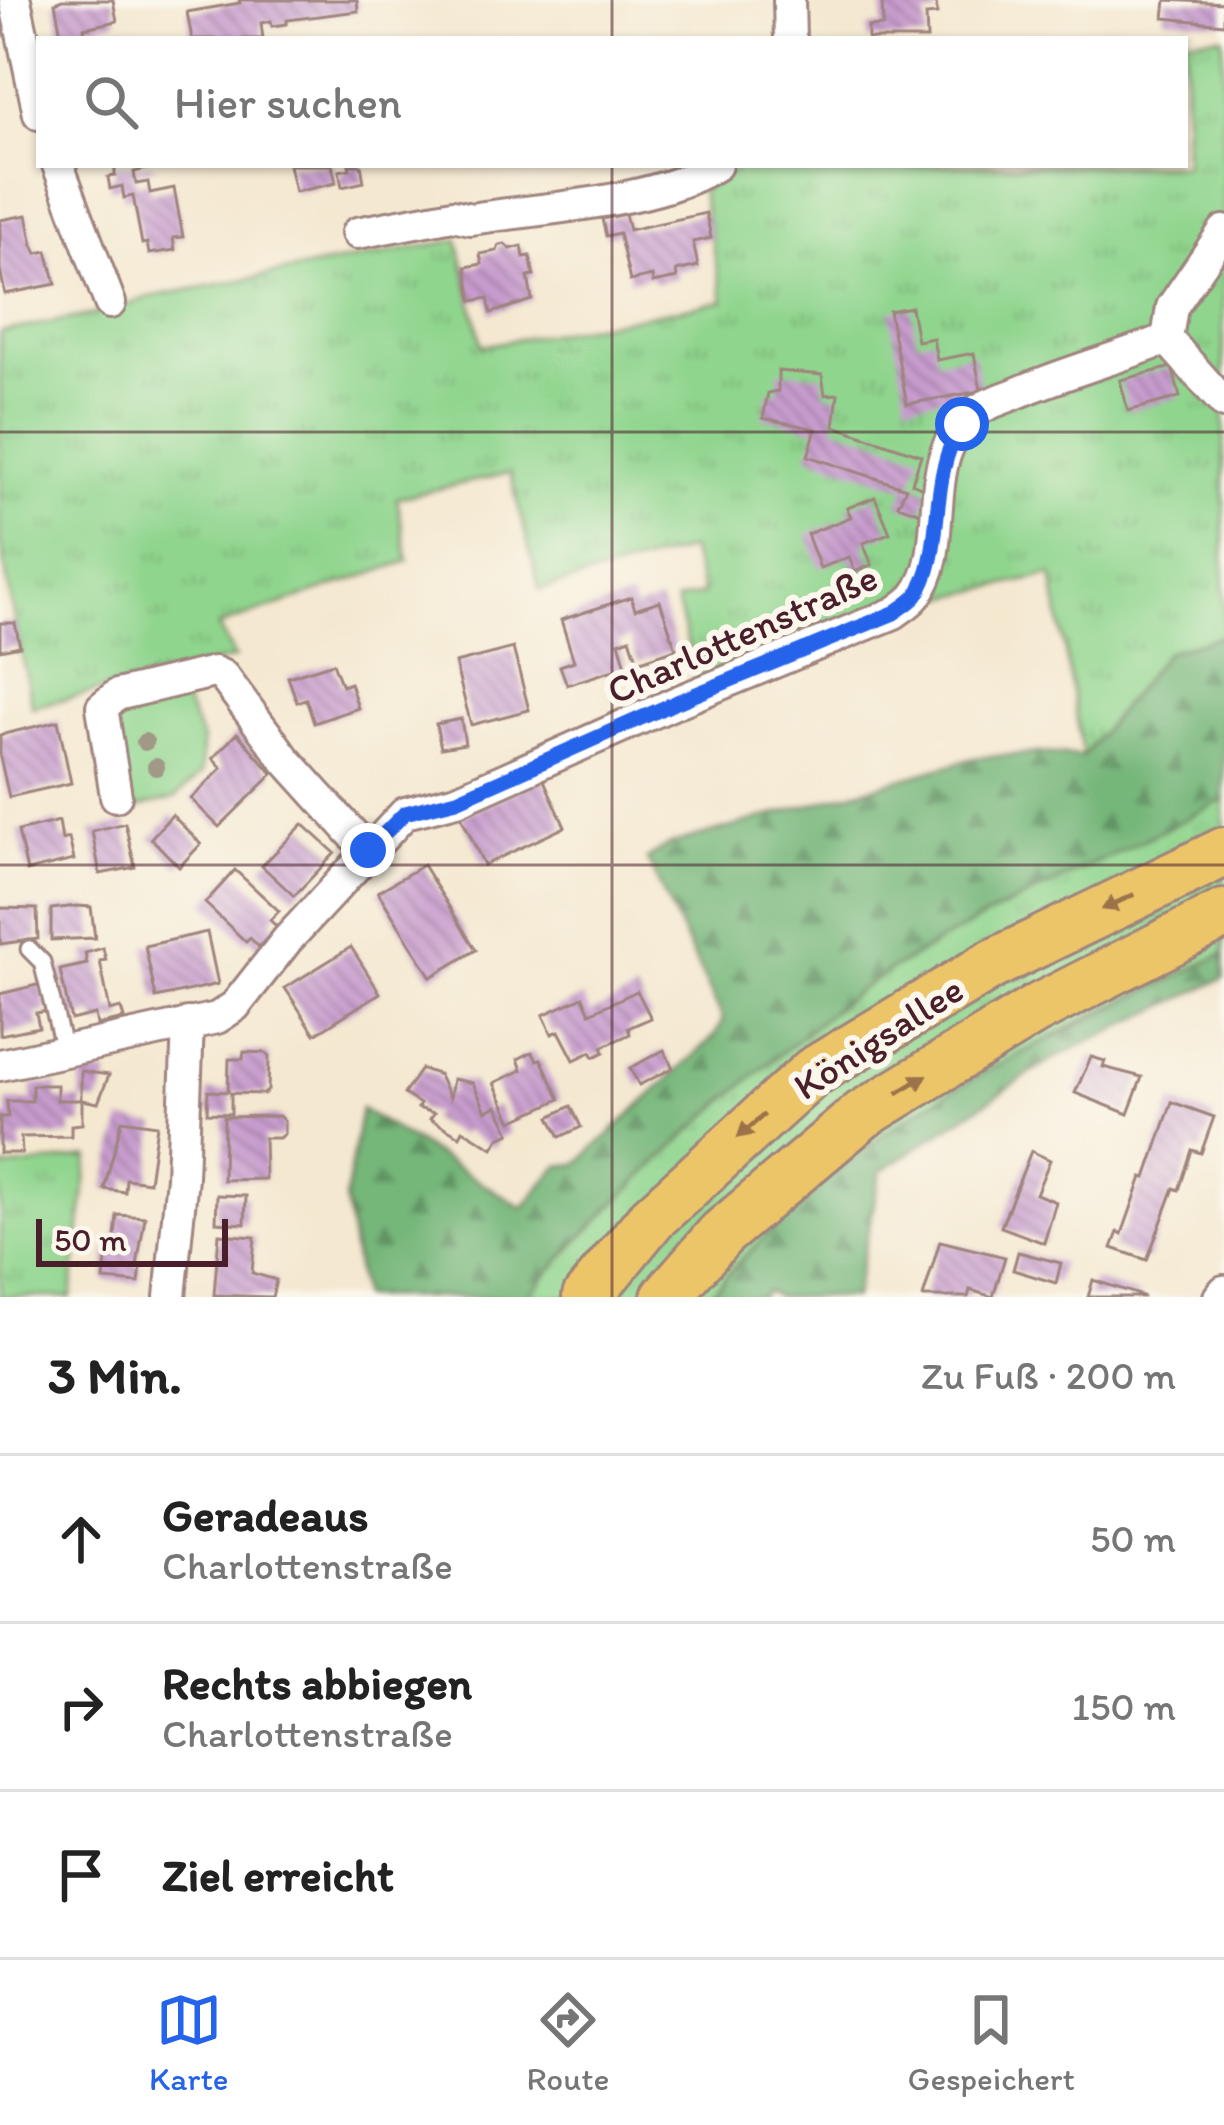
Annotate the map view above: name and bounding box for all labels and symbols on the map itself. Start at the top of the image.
route start [935,397,989,451]
street label: Charlottenstraße [600,553,885,714]
route end [341,823,395,877]
one-way arrow [1101,892,1136,912]
street label: Königsallee [785,965,972,1110]
one-way arrow [895,1074,929,1095]
one-way arrow [736,1112,766,1139]
scale bar [36,1213,228,1266]

